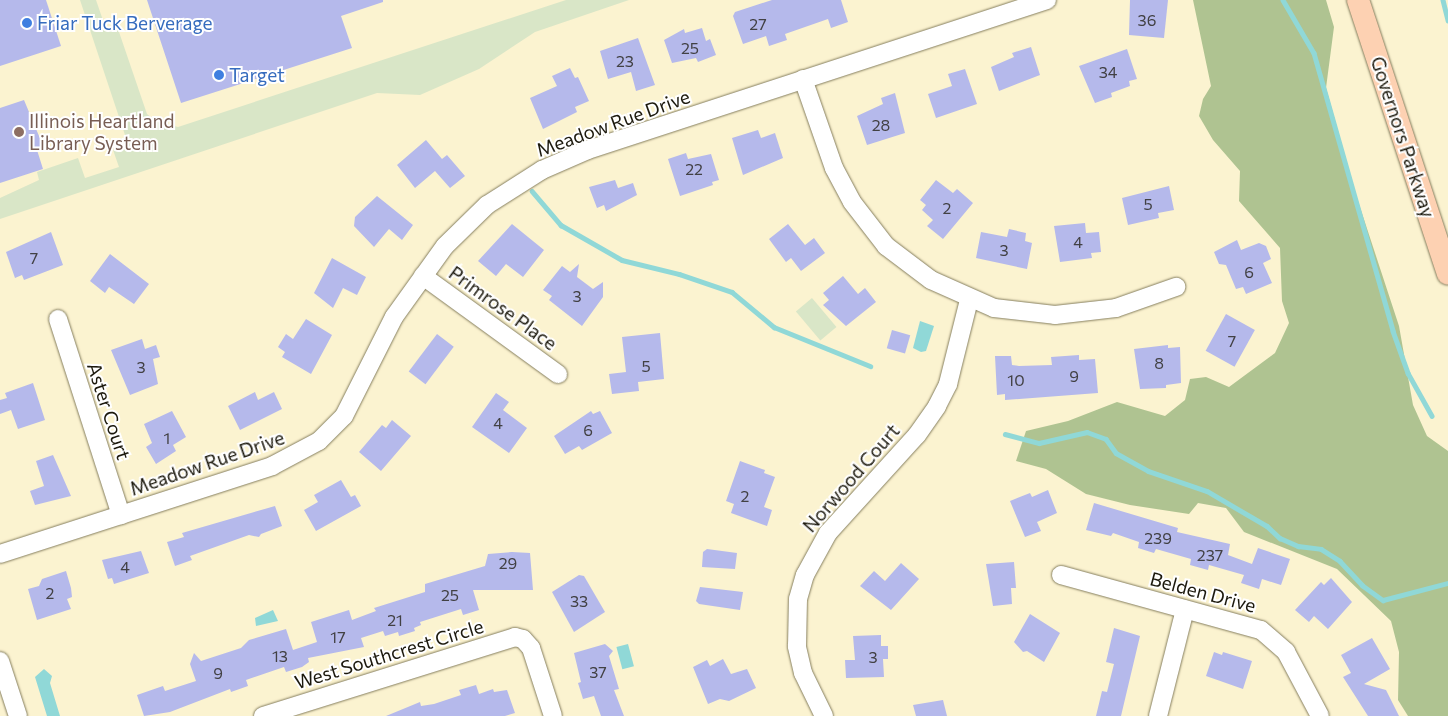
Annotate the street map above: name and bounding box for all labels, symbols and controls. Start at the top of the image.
house number: 36 [1138,10,1156,30]
place label: Friar Tuck Berverage [37,12,213,34]
house number: 27 [749,14,767,34]
marker: Friar Tuck Berverage [21,17,33,29]
house number: 25 [681,38,699,58]
house number: 23 [616,51,634,71]
street label: Governors Parkway [1366,54,1440,220]
house number: 34 [1099,62,1117,82]
place label: Target [229,64,285,86]
marker: Target [213,69,225,81]
street label: Meadow Rue Drive [533,85,693,161]
place label: Illinois Heartland Library System [29,110,174,154]
house number: 28 [872,115,890,135]
marker: Illinois Heartland Library System [13,126,25,138]
house number: 22 [685,159,703,179]
house number: 5 [1143,194,1153,214]
house number: 2 [943,198,951,218]
house number: 4 [1073,232,1083,252]
house number: 3 [999,240,1009,260]
house number: 7 [30,248,38,268]
street label: Primrose Place [445,261,561,355]
house number: 6 [1244,262,1254,282]
house number: 3 [572,286,582,306]
house number: 7 [1228,331,1236,351]
house number: 8 [1154,353,1164,373]
house number: 5 [641,356,651,376]
house number: 3 [136,357,146,377]
street label: Aster Court [83,359,135,463]
house number: 9 [1069,366,1079,386]
house number: 10 [1007,370,1025,390]
house number: 4 [493,413,503,433]
street label: Norwood Court [798,419,904,537]
house number: 6 [583,420,593,440]
street label: Meadow Rue Drive [127,426,287,500]
house number: 1 [164,428,170,448]
house number: 2 [741,486,749,506]
house number: 239 [1144,528,1172,548]
house number: 237 [1197,545,1223,565]
house number: 29 [499,553,517,573]
house number: 4 [120,557,130,577]
street label: Belden Drive [1148,567,1258,617]
house number: 2 [46,583,54,603]
house number: 25 [441,585,459,605]
house number: 33 [570,591,588,611]
house number: 21 [387,610,403,630]
street label: West Southcrest Circle [292,614,486,694]
house number: 17 [330,627,346,647]
house number: 13 [272,646,288,666]
house number: 3 [868,647,878,667]
house number: 37 [589,662,607,682]
house number: 9 [213,663,223,683]

